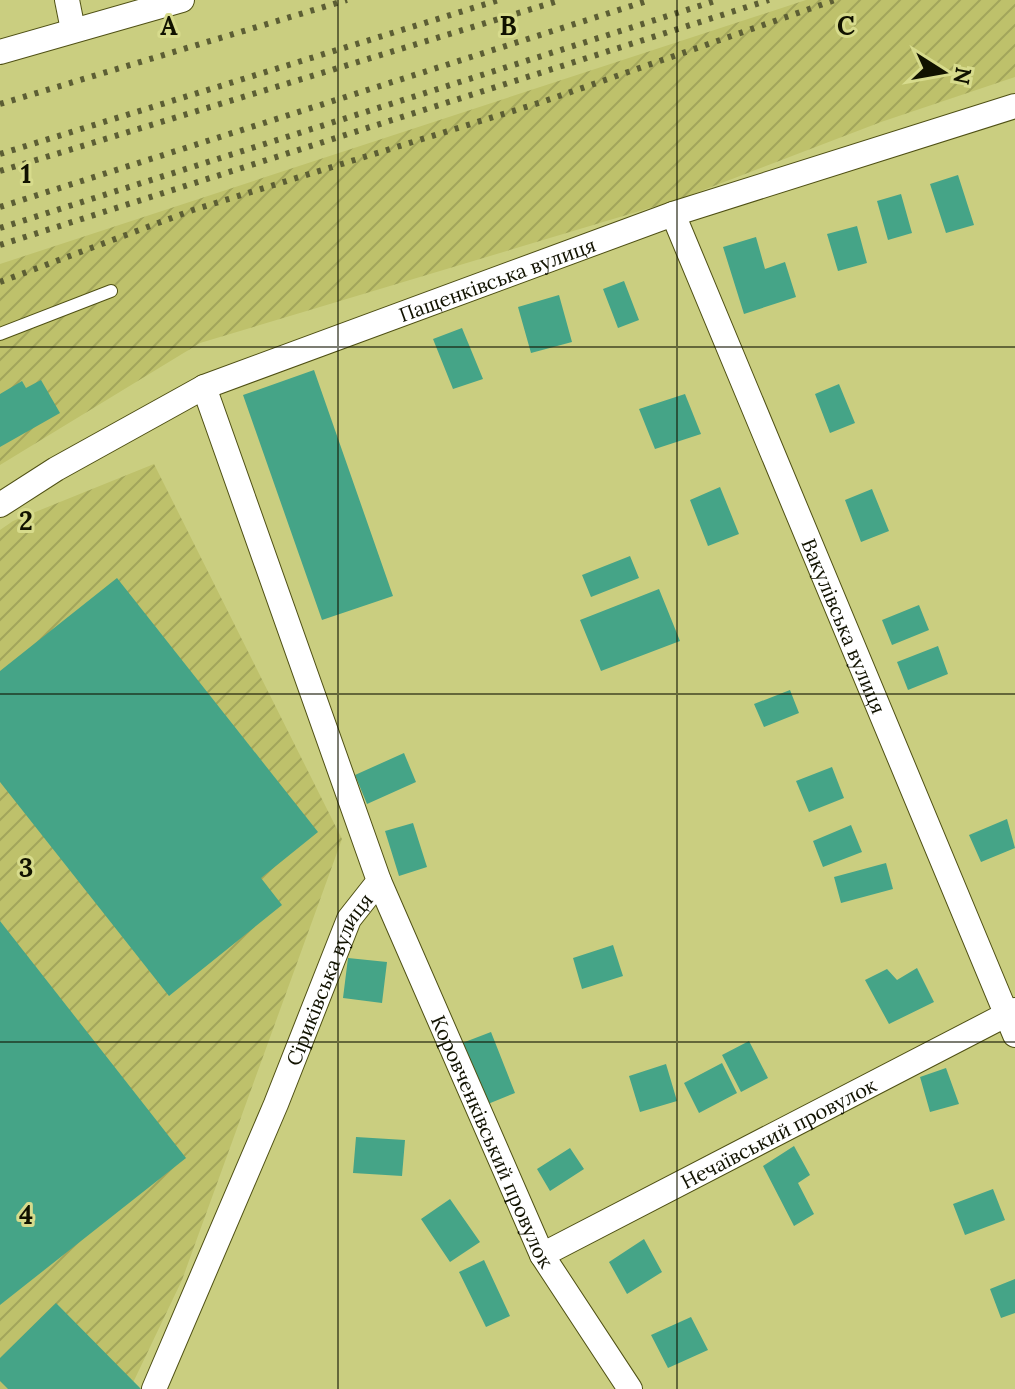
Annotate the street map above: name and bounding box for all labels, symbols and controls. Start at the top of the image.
text: A [160,9,178,42]
text: B [499,9,517,42]
text: C [837,9,855,42]
north arrow [903,32,983,112]
text: N [947,65,978,87]
text: 1 [21,157,31,190]
street label: Пащенківська вулиця [395,231,599,327]
text: 2 [19,504,33,537]
street label: Вакулівська вулиця [797,534,892,717]
text: 3 [19,851,33,884]
street label: Сіриківська вулиця [280,887,378,1069]
street label: Коровченківський провулок [426,1011,560,1273]
street label: Нечаївський провулок [676,1072,880,1194]
text: 4 [19,1198,33,1231]

